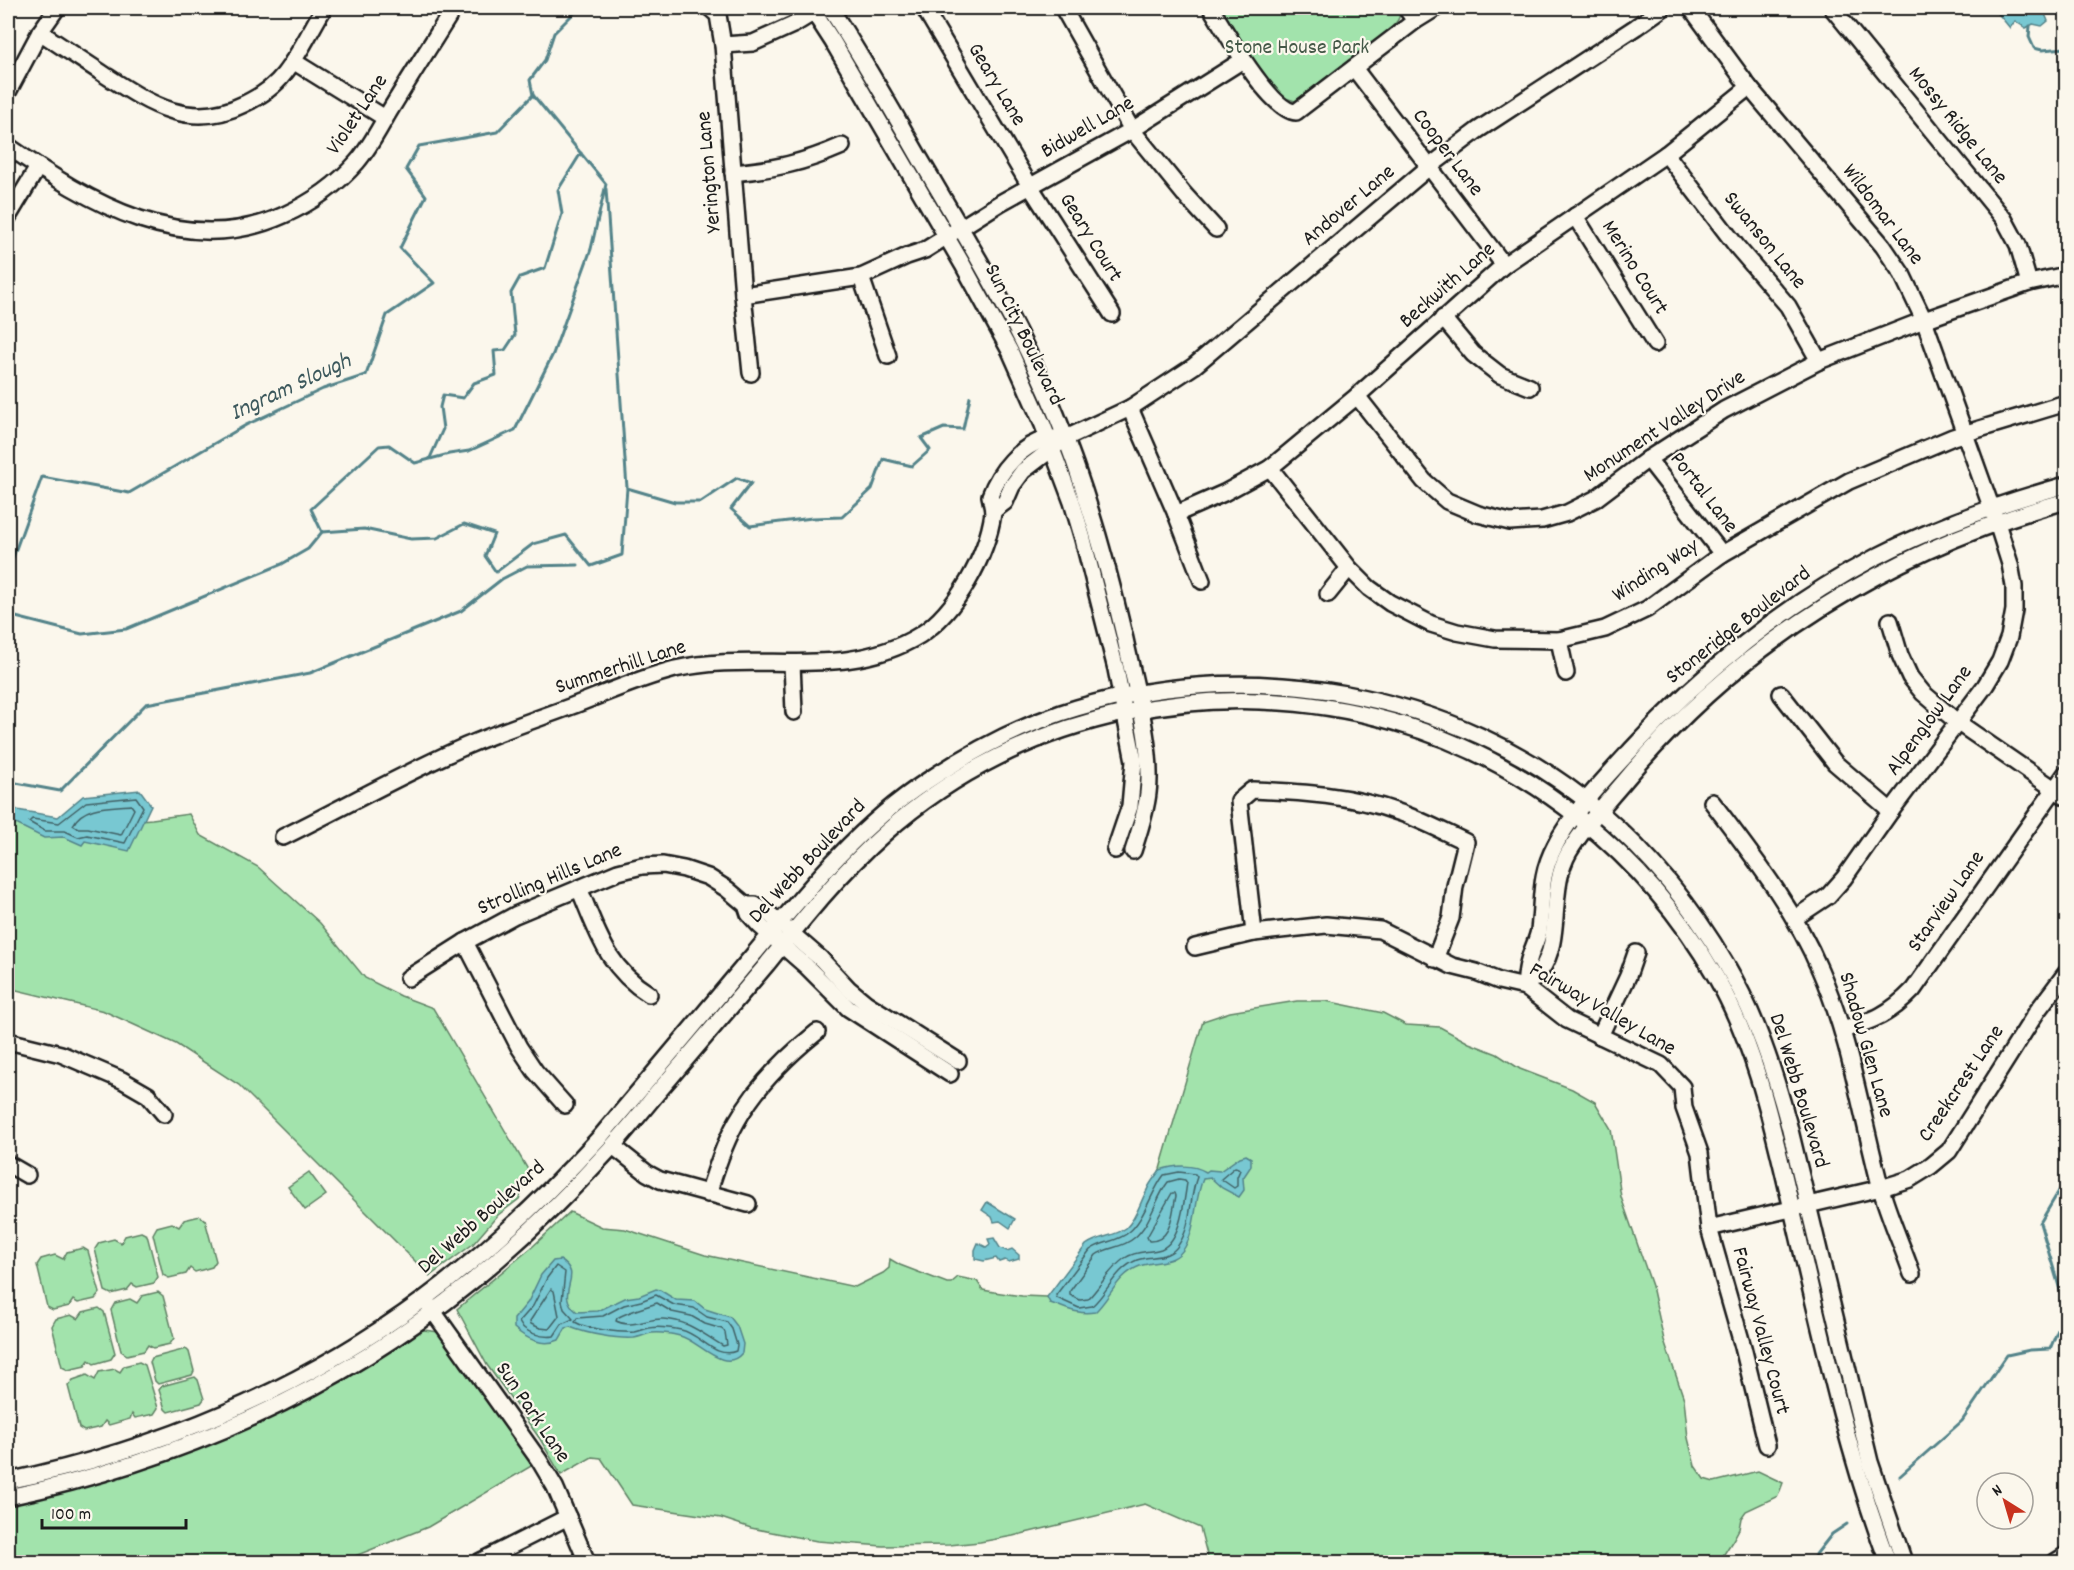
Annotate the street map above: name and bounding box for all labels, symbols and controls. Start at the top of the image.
park label: Stone House Park [1225,33,1369,64]
street label: Geary Lane [959,37,1033,133]
street label: Mossy Ridge Lane [1900,60,2014,192]
street label: Violet Lane [320,68,396,162]
street label: Bidwell Lane [1036,89,1140,167]
street label: Cooper Lane [1404,103,1490,203]
street label: Yerington Lane [689,110,731,234]
street label: Andover Lane [1296,158,1402,254]
street label: Wildomar Lane [1834,158,1930,272]
street label: Swanson Lane [1715,185,1813,297]
street label: Geary Court [1050,188,1130,288]
street label: Merino Court [1593,215,1675,321]
street label: Beckwith Lane [1393,235,1503,337]
street label: Sun City Boulevard [975,259,1071,411]
water label: Ingram Slough [225,345,358,431]
street label: Monument Valley Drive [1578,363,1752,491]
street label: Portal Lane [1661,446,1745,540]
street label: Winding Way [1607,531,1706,611]
street label: Stoneridge Boulevard [1660,559,1818,693]
street label: Summerhill Lane [552,632,690,704]
street label: Alpenglow Lane [1879,659,1981,783]
street label: Del Webb Boulevard [742,793,874,931]
street label: Strolling Hills Lane [473,836,627,924]
street label: Starview Lane [1901,845,1993,959]
street label: Fairway Valley Lane [1523,955,1681,1065]
street label: Shadow Glen Lane [1829,969,1901,1121]
street label: Del Webb Boulevard [1760,1010,1836,1172]
street label: Creekcrest Lane [1911,1019,2013,1149]
street label: Del Webb Boulevard [411,1154,553,1282]
street label: Fairway Valley Court [1723,1244,1797,1418]
street label: Sun Park Lane [487,1356,577,1470]
north arrow [1975,1471,2035,1531]
text: N [1987,1479,2008,1503]
scale bar [42,1492,186,1530]
text: 100 m [51,1503,91,1528]

